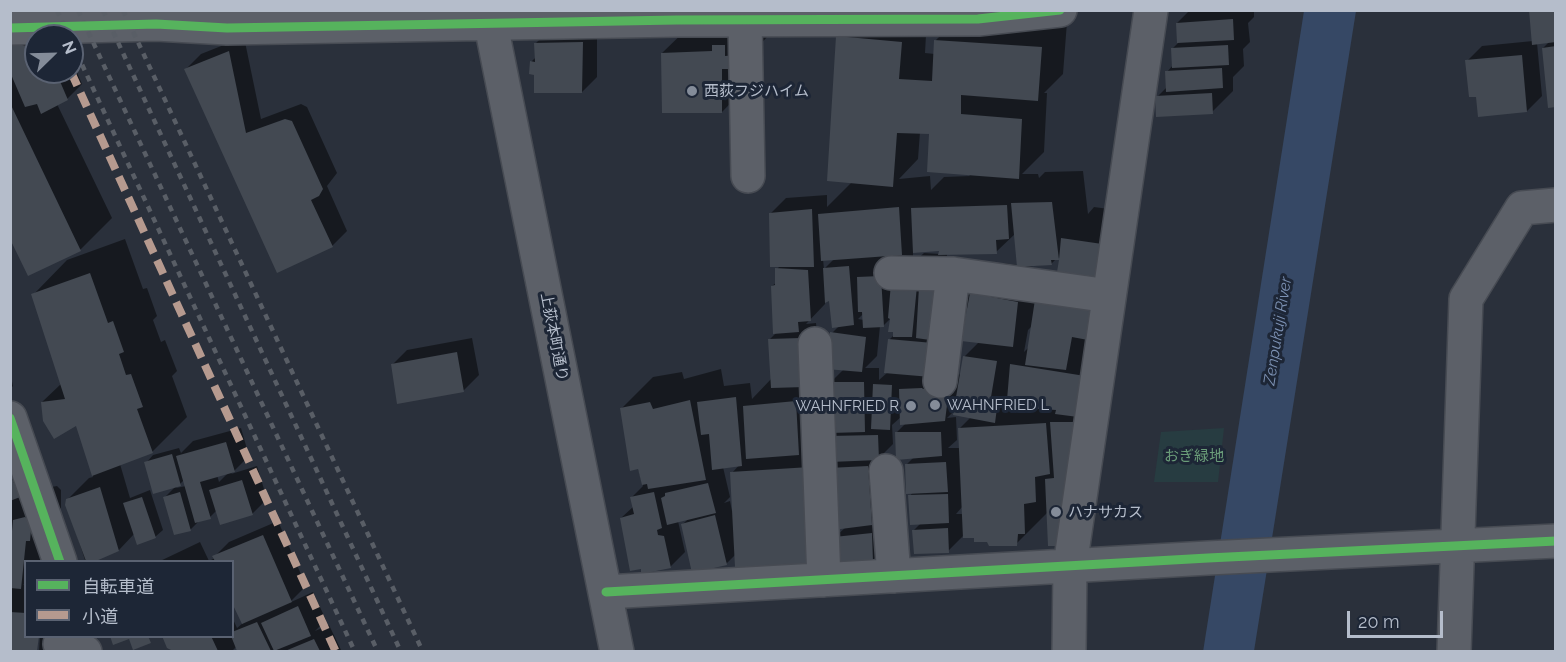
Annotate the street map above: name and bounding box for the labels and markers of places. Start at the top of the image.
place label: 西荻フジハイム [704,82,809,100]
marker: 西荻フジハイム [685,84,699,98]
place label: WAHNFRIED L [947,396,1049,414]
place label: WAHNFRIED R [796,397,899,415]
marker: WAHNFRIED L [928,398,942,412]
marker: WAHNFRIED R [904,399,918,413]
place label: ハナサカス [1068,503,1143,521]
marker: ハナサカス [1049,505,1063,519]

